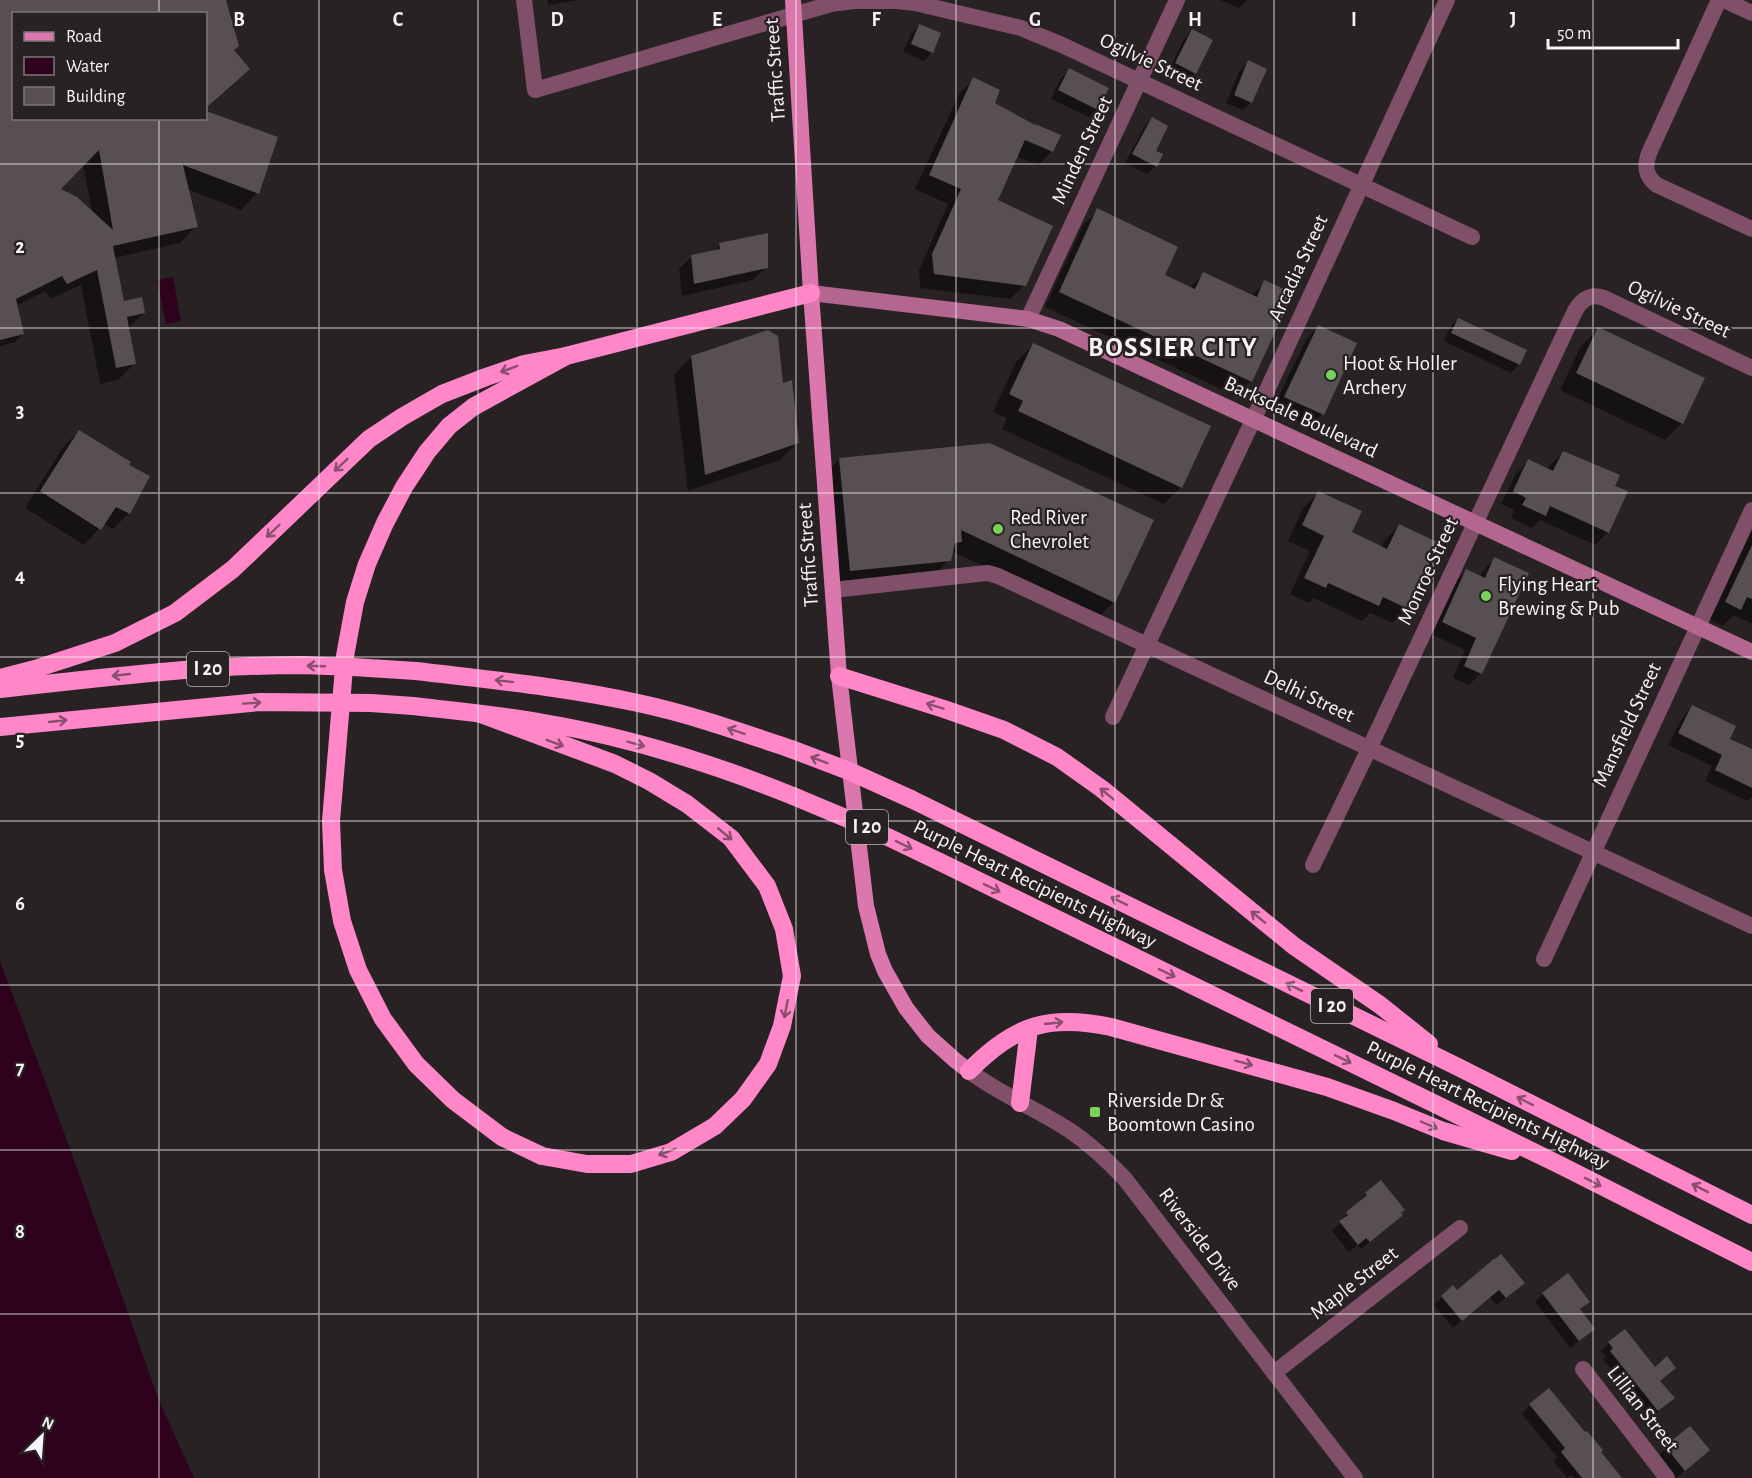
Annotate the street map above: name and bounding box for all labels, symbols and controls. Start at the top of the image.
text: B [233,10,245,30]
text: C [393,10,404,30]
text: D [550,10,564,30]
text: E [712,10,722,30]
text: F [871,10,881,30]
text: G [1029,10,1041,30]
text: H [1188,10,1202,30]
text: I [1351,10,1357,30]
text: J [1510,10,1516,30]
legend [12,12,207,120]
scale bar [1548,12,1678,50]
street label: Traffic Street [761,17,789,123]
text: 50 m [1557,25,1591,43]
text: Road [66,28,102,46]
street label: Ogilvie Street [1097,29,1206,95]
text: Water [66,58,109,76]
text: Building [66,88,126,106]
street label: Minden Street [1048,92,1116,207]
street label: Arcadia Street [1264,211,1332,324]
text: 2 [15,237,25,257]
street label: Ogilvie Street [1625,276,1734,342]
district label: BOSSIER CITY [1088,334,1258,361]
place label: Hoot & Holler Archery [1343,353,1457,398]
one-way arrow [500,365,519,376]
marker: Hoot & Holler Archery [1324,368,1338,382]
street label: Barksdale Boulevard [1221,372,1381,462]
text: 3 [16,401,24,421]
one-way arrow [334,458,349,472]
street label: Traffic Street [794,502,822,608]
place label: Red River Chevrolet [1010,507,1089,552]
street label: Monroe Street [1394,513,1462,628]
marker: Red River Chevrolet [991,522,1005,536]
one-way arrow [265,524,280,538]
text: 4 [15,566,25,586]
place label: Flying Heart Brewing & Pub [1498,574,1619,619]
marker: Flying Heart Brewing & Pub [1479,589,1493,603]
road number: I 20 [187,652,229,686]
street label: Mansfield Street [1589,659,1665,791]
one-way arrow [307,660,327,671]
street label: Delhi Street [1260,666,1358,726]
one-way arrow [112,670,132,681]
one-way arrow [495,675,515,686]
one-way arrow [242,697,262,708]
one-way arrow [926,700,945,711]
one-way arrow [48,715,68,726]
one-way arrow [727,724,746,735]
text: 5 [16,730,24,750]
one-way arrow [545,738,563,749]
one-way arrow [626,739,645,750]
one-way arrow [810,753,828,764]
one-way arrow [1100,787,1116,800]
road number: I 20 [846,810,888,844]
street label: Purple Heart Recipients Highway [910,816,1160,952]
one-way arrow [717,827,733,840]
one-way arrow [895,839,913,851]
one-way arrow [983,882,1001,894]
text: 6 [15,894,25,914]
one-way arrow [1110,895,1128,907]
one-way arrow [1251,911,1267,924]
one-way arrow [1158,968,1176,980]
one-way arrow [1285,981,1303,992]
road number: I 20 [1311,989,1353,1023]
one-way arrow [780,999,791,1018]
one-way arrow [1044,1017,1064,1028]
street label: Purple Heart Recipients Highway [1363,1037,1613,1173]
one-way arrow [1333,1053,1351,1065]
text: 7 [16,1058,25,1078]
one-way arrow [1234,1058,1253,1069]
place label: Riverside Dr & Boomtown Casino [1107,1090,1255,1135]
one-way arrow [1517,1095,1535,1106]
marker: Riverside Dr & Boomtown Casino [1088,1105,1102,1119]
one-way arrow [1419,1120,1438,1131]
one-way arrow [658,1147,677,1158]
one-way arrow [1584,1176,1601,1188]
one-way arrow [1691,1182,1709,1194]
street label: Riverside Drive [1155,1184,1245,1294]
text: 8 [15,1222,25,1242]
street label: Maple Street [1306,1242,1402,1323]
street label: Lillian Street [1603,1362,1683,1456]
north arrow [12,1406,72,1466]
text: N [39,1414,56,1433]

